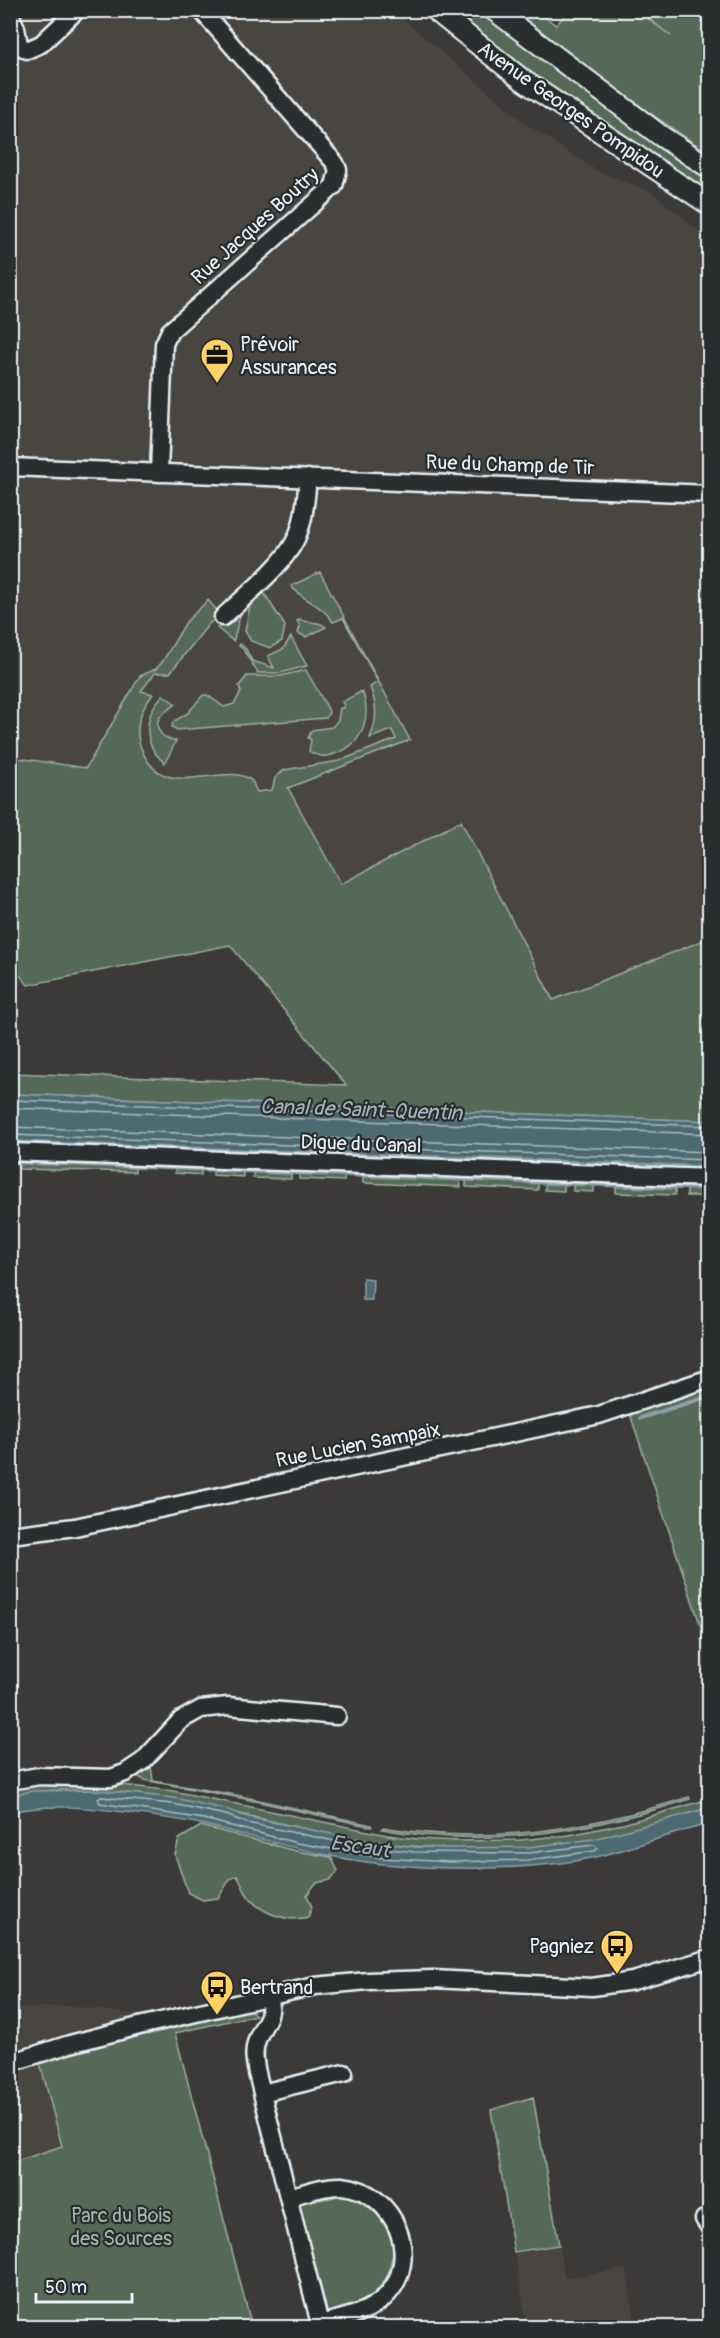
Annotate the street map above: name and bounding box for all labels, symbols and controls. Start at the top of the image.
street label: Avenue Georges Pompidou [473,36,669,184]
street label: Rue Jacques Boutry [186,162,324,290]
place label: Prévoir Assurances [240,332,337,380]
office icon: Prévoir Assurances [199,337,235,384]
street label: Rue du Champ de Tir [425,450,595,480]
water label: Canal de Saint-Quentin [259,1093,464,1127]
street label: Digue du Canal [300,1129,422,1159]
street label: Rue Lucien Sampaix [274,1417,442,1473]
water label: Escaut [329,1830,394,1865]
bus stop icon: Pagniez [599,1928,635,1975]
place label: Pagniez [529,1934,594,1959]
bus stop icon: Bertrand [199,1969,235,2016]
place label: Bertrand [240,1975,313,2000]
park label: Parc du Bois des Sources [70,2203,172,2251]
scale bar [36,2266,132,2304]
text: 50 m [45,2276,87,2299]

